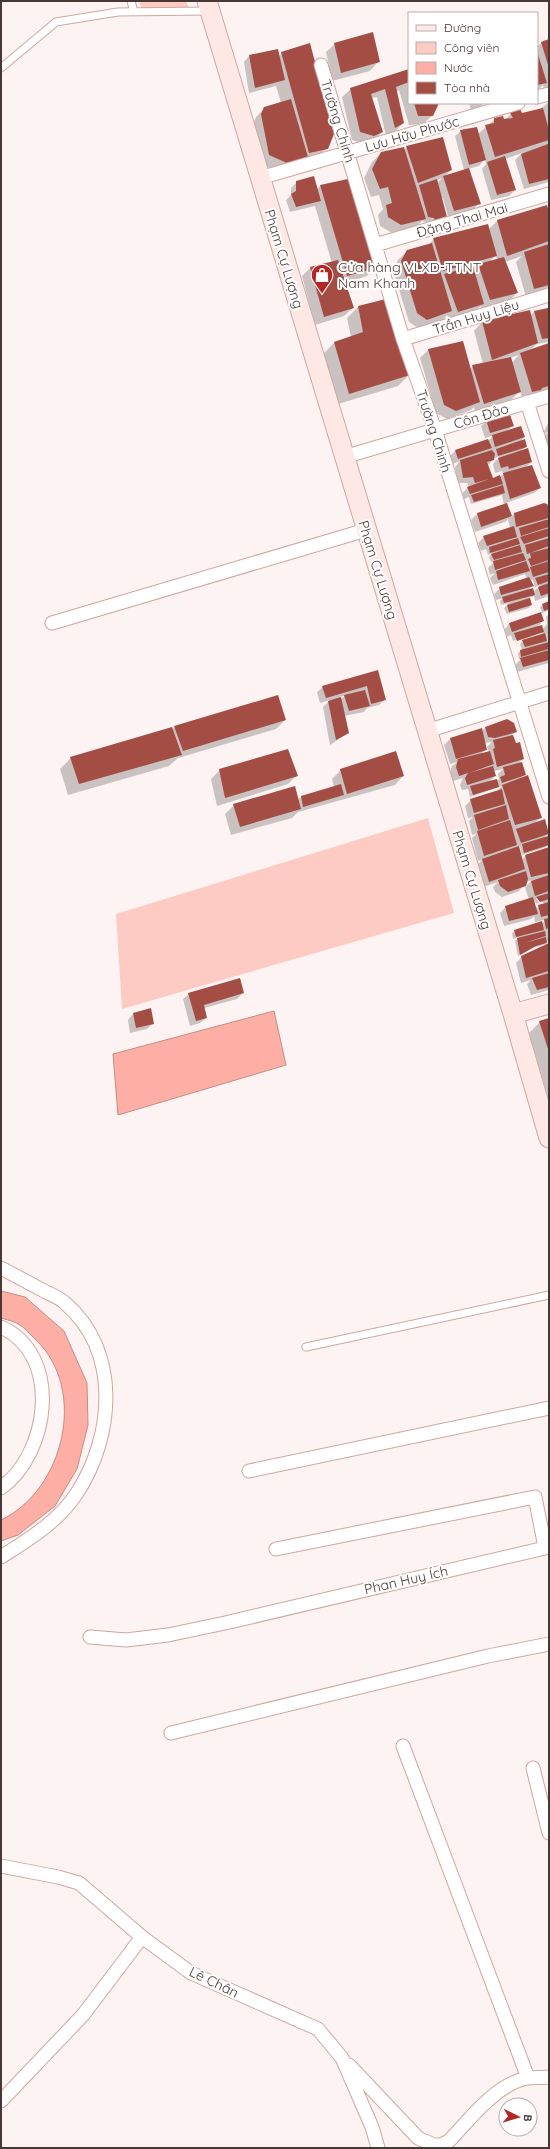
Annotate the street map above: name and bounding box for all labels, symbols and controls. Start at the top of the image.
legend [408,12,538,104]
text: Đường [444,20,481,35]
text: Công viên [444,40,499,55]
text: Nước [444,60,473,75]
street label: Trường Chinh [317,77,359,165]
text: Tòa nhà [444,80,490,95]
street label: Lưu Hữu Phước [363,112,461,156]
street label: Đặng Thai Mai [414,198,510,242]
street label: Phạm Cự Lượng [260,207,308,311]
place label: Cửa hàng VLXD-TTNT Nam Khanh [338,258,481,292]
shop icon: Cửa hàng VLXD-TTNT Nam Khanh [309,262,335,295]
street label: Trần Huy Liệu [431,295,521,339]
street label: Trường Chinh [412,387,456,475]
street label: Côn Đảo [451,399,511,433]
street label: Phạm Cự Lượng [354,518,402,622]
street label: Phạm Cự Lượng [448,828,496,932]
street label: Phan Huy Ích [362,1562,450,1598]
street label: Lê Chân [186,1962,242,2002]
north arrow [498,2097,538,2137]
text: B [521,2114,535,2122]

